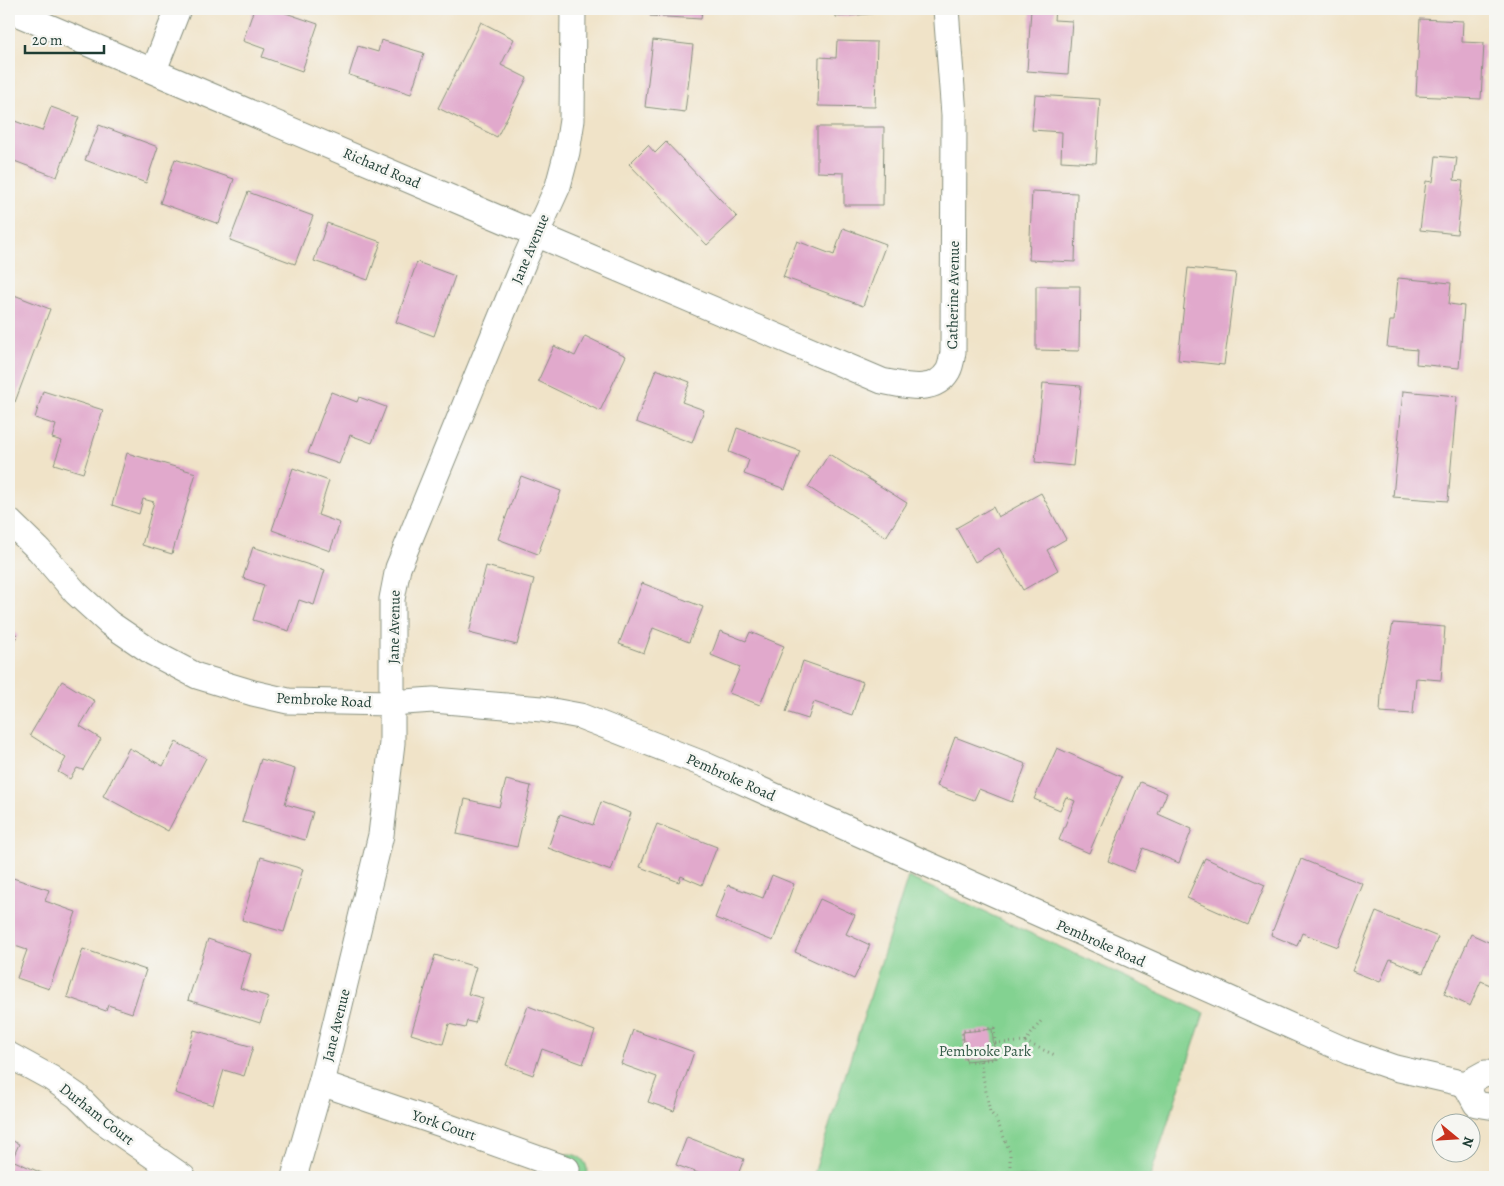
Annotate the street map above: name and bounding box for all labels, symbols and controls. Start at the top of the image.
scale bar [25,22,104,54]
text: 20 m [32,30,63,50]
street label: Richard Road [340,143,425,194]
street label: Jane Avenue [506,211,554,287]
street label: Catherine Avenue [942,240,964,349]
street label: Jane Avenue [383,590,405,664]
street label: Pembroke Road [276,688,373,713]
street label: Pembroke Road [683,748,780,806]
street label: Pembroke Road [1053,914,1150,972]
street label: Jane Avenue [317,986,355,1063]
park label: Pembroke Park [939,1041,1032,1061]
street label: Durham Court [55,1078,139,1150]
street label: York Court [408,1104,479,1145]
north arrow [1432,1114,1482,1164]
text: N [1457,1134,1478,1150]

